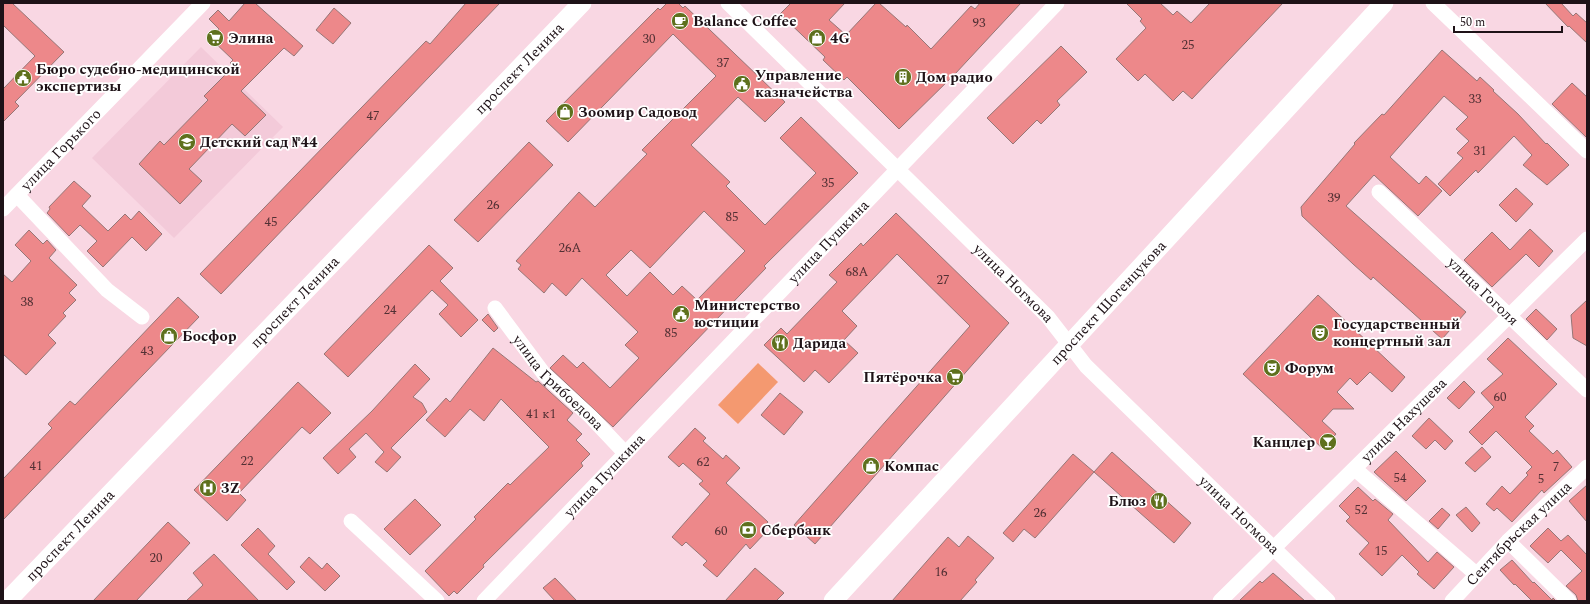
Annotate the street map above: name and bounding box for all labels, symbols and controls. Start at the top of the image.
scale bar [1454,8,1562,34]
place label: Balance Coffee [693,10,797,33]
cafe icon: Balance Coffee [670,11,690,31]
house number: 93 [973,13,986,33]
text: 50 m [1460,13,1485,32]
street label: проспект Ленина [470,17,570,120]
place label: Элина [228,27,274,50]
place label: 4G [830,27,850,50]
supermarket icon: Элина [205,28,225,48]
shop icon: 4G [807,28,827,48]
house number: 30 [643,29,656,49]
house number: 25 [1182,35,1195,55]
house number: 37 [717,53,730,73]
place label: Бюро судебно-медицинской экспертизы [36,58,240,98]
place label: Управление казначейства [755,64,853,104]
place label: Дом радио [916,66,993,89]
building icon: Дом радио [893,67,913,87]
public building icon: Бюро судебно-медицинской экспертизы [13,68,33,88]
public building icon: Управление казначейства [732,74,752,94]
house number: 33 [1469,89,1482,109]
place label: Зоомир Садовод [578,101,697,124]
shop icon: Зоомир Садовод [555,102,575,122]
street label: улица Горького [15,103,107,197]
house number: 47 [367,106,380,126]
place label: Детский сад №44 [200,131,318,154]
school or university icon: Детский сад №44 [177,132,197,152]
house number: 31 [1474,141,1487,161]
house number: 35 [822,173,835,193]
house number: 39 [1328,188,1341,208]
street label: улица Пушкина [782,194,875,290]
house number: 26 [487,195,500,215]
house number: 85 [726,207,739,227]
house number: 45 [265,212,278,232]
street label: проспект Шогенцукова [1045,235,1173,370]
house number: 26А [559,238,582,258]
street label: улица Ногмова [967,238,1060,328]
street label: проспект Ленина [245,250,345,354]
street label: улица Гоголя [1441,251,1524,331]
house number: 68А [846,262,869,282]
house number: 27 [937,270,950,290]
house number: 38 [21,292,34,312]
place label: Министерство юстиции [694,294,800,334]
house number: 24 [384,300,397,320]
public building icon: Министерство юстиции [671,304,691,324]
place label: Государственный концертный зал [1333,313,1461,353]
house number: 85 [665,323,678,343]
theatre icon: Государственный концертный зал [1310,323,1330,343]
place label: Босфор [182,325,237,348]
shop icon: Босфор [159,326,179,346]
street label: улица Грибоедова [506,329,610,436]
place label: Дарида [793,332,846,355]
restaurant icon: Дарида [770,333,790,353]
house number: 43 [141,341,154,361]
place label: Форум [1285,357,1334,380]
theatre icon: Форум [1262,358,1282,378]
place label: Пятёрочка [863,366,942,389]
supermarket icon: Пятёрочка [945,367,965,387]
street label: улица Нахушева [1355,372,1453,469]
house number: 60 [1494,387,1507,407]
house number: 41 к1 [526,404,556,424]
street label: улица Пушкина [558,428,651,524]
place label: Канцлер [1253,431,1315,454]
bar icon: Канцлер [1318,432,1338,452]
house number: 22 [241,451,254,471]
house number: 62 [697,452,710,472]
place label: Компас [884,455,939,478]
house number: 41 [30,456,43,476]
shop icon: Компас [861,456,881,476]
house number: 7 [1553,457,1559,477]
house number: 54 [1394,468,1407,488]
house number: 5 [1538,469,1544,489]
street label: улица Ногмова [1192,470,1285,561]
street label: Сентябрьская улица [1460,475,1578,591]
place label: 3Z [221,477,240,500]
hospital icon: 3Z [198,478,218,498]
street label: проспект Ленина [20,484,121,587]
place label: Блюз [1108,490,1146,513]
restaurant icon: Блюз [1149,491,1169,511]
house number: 52 [1355,500,1368,520]
house number: 26 [1034,503,1047,523]
place label: Сбербанк [761,519,831,542]
bank icon: Сбербанк [738,520,758,540]
house number: 60 [715,521,728,541]
house number: 15 [1375,541,1388,561]
house number: 20 [150,548,163,568]
house number: 16 [935,562,948,582]

